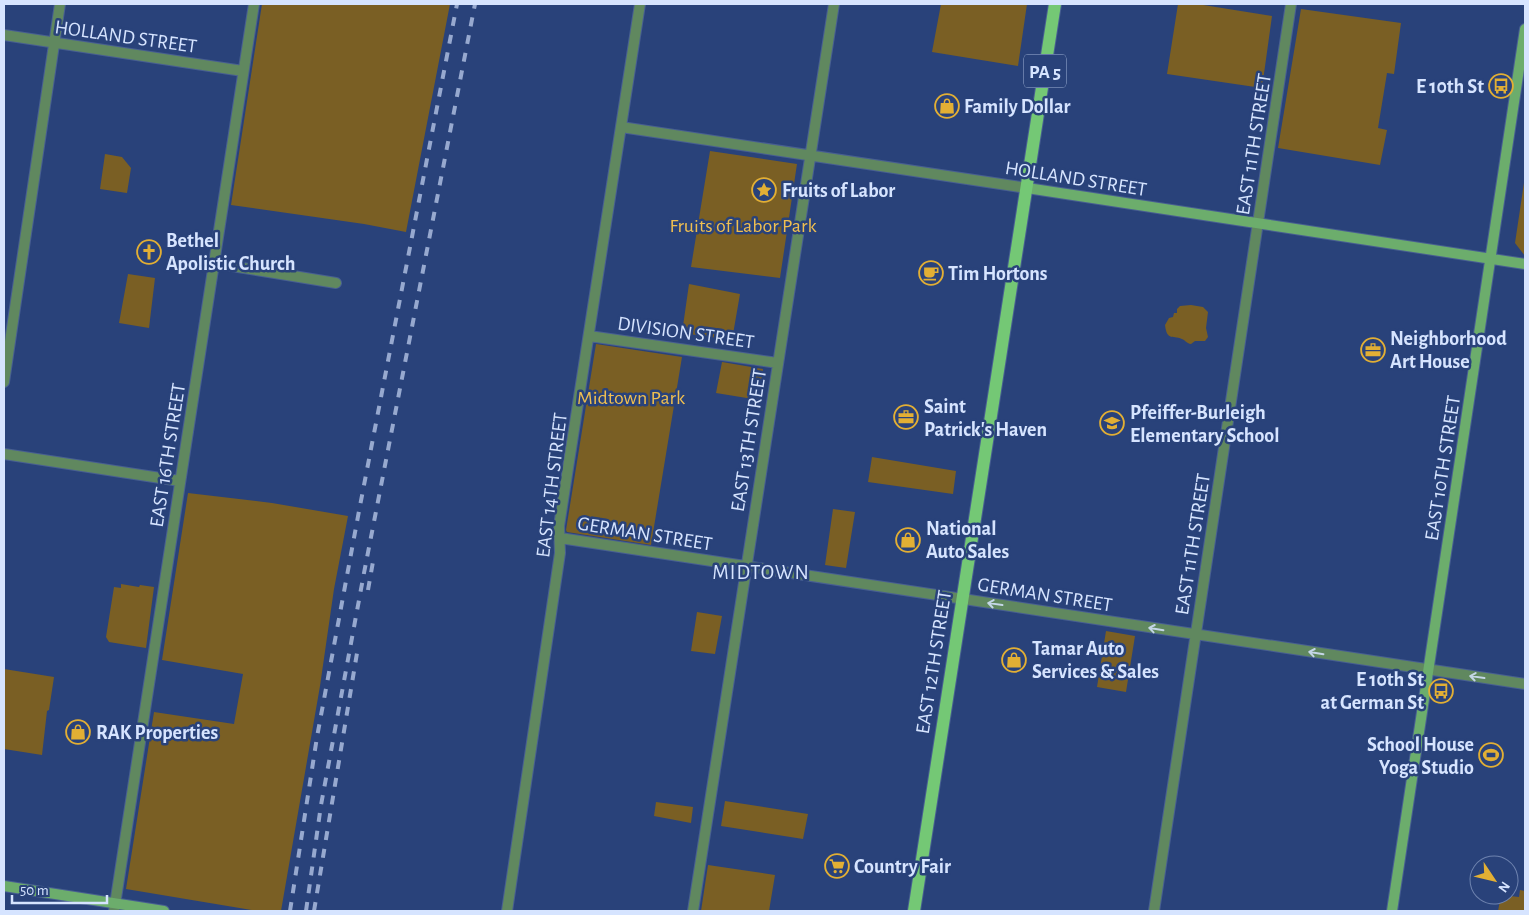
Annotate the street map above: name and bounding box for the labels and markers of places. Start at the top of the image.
bus stop icon: E 10th St [1488,73,1514,99]
place label: E 10th St [1416,77,1484,97]
shop icon: Family Dollar [934,93,960,119]
place label: Family Dollar [964,97,1071,117]
place icon: Fruits of Labor [751,177,777,203]
place label: Fruits of Labor [782,181,895,201]
place label: Bethel Apolistic Church [166,231,295,274]
church icon: Bethel Apolistic Church [136,239,162,265]
cafe icon: Tim Hortons [918,260,944,286]
place label: Tim Hortons [948,264,1048,284]
place label: Neighborhood Art House [1390,329,1507,372]
office icon: Neighborhood Art House [1360,337,1386,363]
place label: Saint Patrick's Haven [924,397,1047,440]
place label: Pfeiffer-Burleigh Elementary School [1130,403,1279,446]
office icon: Saint Patrick's Haven [893,404,919,430]
school or university icon: Pfeiffer-Burleigh Elementary School [1099,410,1125,436]
place label: National Auto Sales [926,519,1010,562]
shop icon: National Auto Sales [895,527,921,553]
place label: Tamar Auto Services & Sales [1032,639,1159,682]
shop icon: Tamar Auto Services & Sales [1001,647,1027,673]
place label: E 10th St at German St [1321,670,1424,713]
bus stop icon: E 10th St at German St [1428,678,1454,704]
shop icon: RAK Properties [65,719,91,745]
place label: RAK Properties [96,723,219,743]
place label: School House Yoga Studio [1367,735,1474,778]
sports icon: School House Yoga Studio [1478,742,1504,768]
supermarket icon: Country Fair [824,853,850,879]
place label: Country Fair [854,857,951,877]

